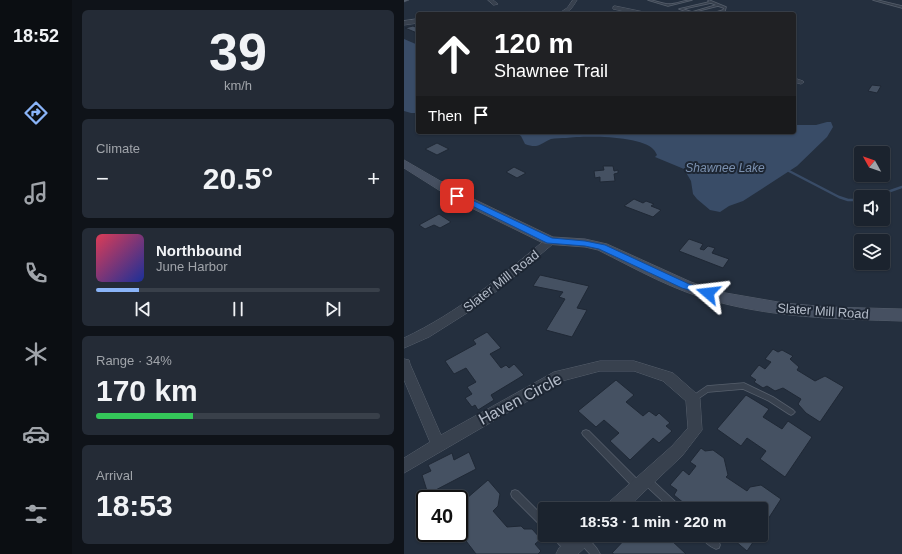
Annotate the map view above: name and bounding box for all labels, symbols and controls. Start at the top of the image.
text: 39 [209,23,267,81]
text: 18:52 [13,26,59,46]
icon: ahead [428,28,480,80]
text: 120 m [494,28,573,59]
text: Shawnee Trail [494,61,608,81]
text: km/h [224,78,252,93]
icon: directions [22,99,50,127]
icon: arrive [470,104,492,126]
text: Then [428,107,462,124]
text: Climate [96,141,140,156]
north arrow [854,146,890,182]
map controls [854,146,890,270]
water label: Shawnee Lake [685,161,765,175]
text: 20.5° [203,162,273,195]
text: − [96,166,109,191]
text: + [367,166,380,191]
icon: music [22,179,50,207]
pin [440,179,474,213]
icon: arrive [446,185,468,207]
button: sound [854,190,890,226]
button: layers [854,234,890,270]
text: Northbound [156,242,242,259]
street label: Slater Mill Road [460,247,542,315]
icon: phone [22,259,50,287]
text: June Harbor [156,259,228,274]
position arrow [687,272,729,314]
icon: previous [132,298,154,320]
icon: pause [227,298,249,320]
icon: next [322,298,344,320]
street label: Slater Mill Road [777,300,869,322]
icon: climate [22,340,50,368]
text: Range · 34% [96,353,172,368]
street label: Haven Circle [476,370,565,428]
text: 170 km [96,374,198,407]
icon: car [22,420,50,448]
text: Arrival [96,468,133,483]
text: 18:53 [96,489,173,522]
speed limit sign: 40 [416,490,468,542]
icon: filters [22,500,50,528]
text: 18:53 · 1 min · 220 m [580,513,726,530]

